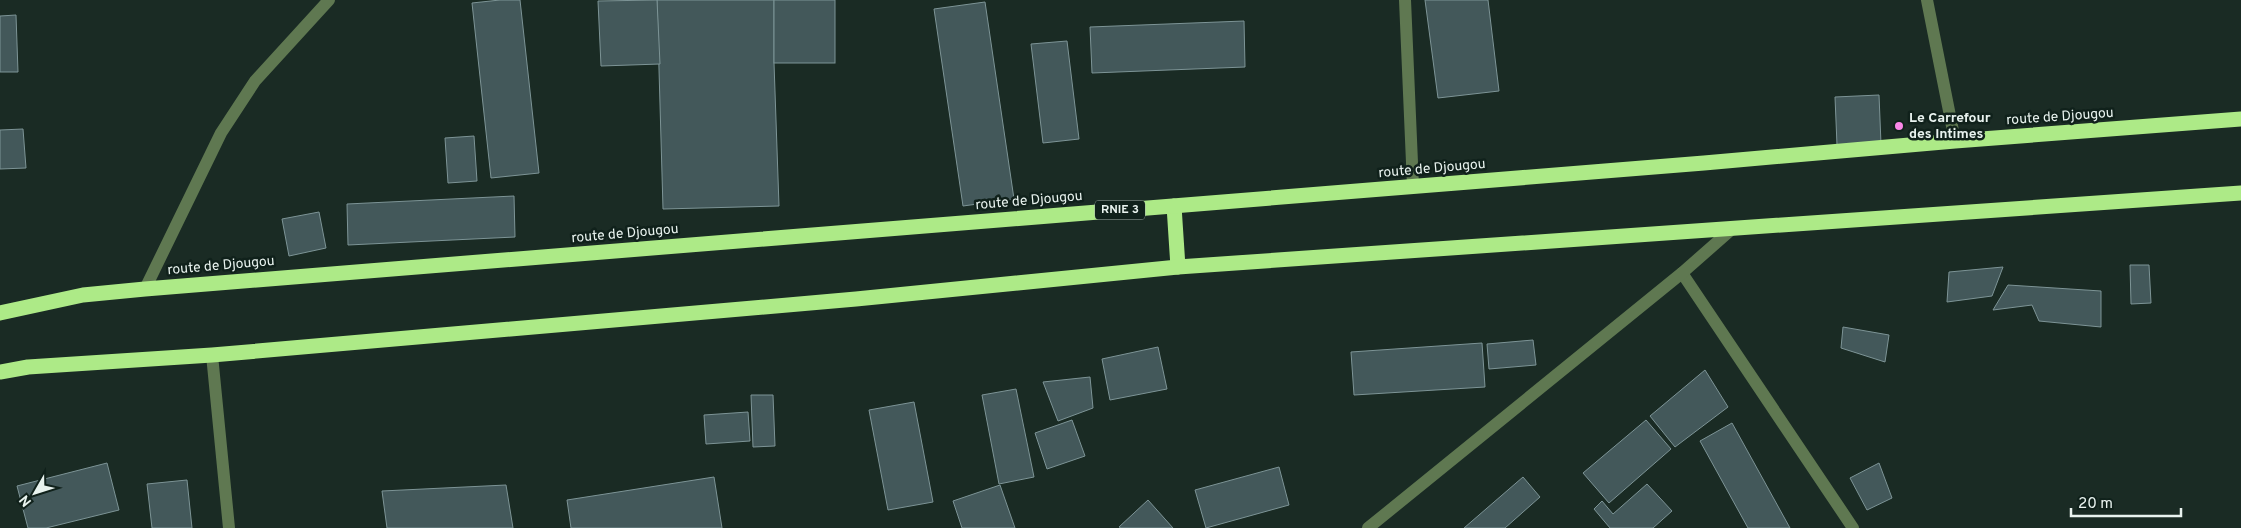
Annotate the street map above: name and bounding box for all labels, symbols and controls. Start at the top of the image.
street label: route de Djougou [2006,105,2114,129]
place label: Le Carrefour des Intimes [1909,110,1991,143]
marker: Le Carrefour des Intimes [1893,120,1905,132]
street label: route de Djougou [1378,156,1486,182]
street label: route de Djougou [975,188,1083,214]
road number: RNIE 3 [1095,200,1145,220]
street label: route de Djougou [571,221,679,247]
street label: route de Djougou [167,253,275,279]
north arrow [10,468,60,518]
scale bar [2071,486,2181,518]
text: N [16,491,36,509]
text: 20 m [2078,495,2113,514]

